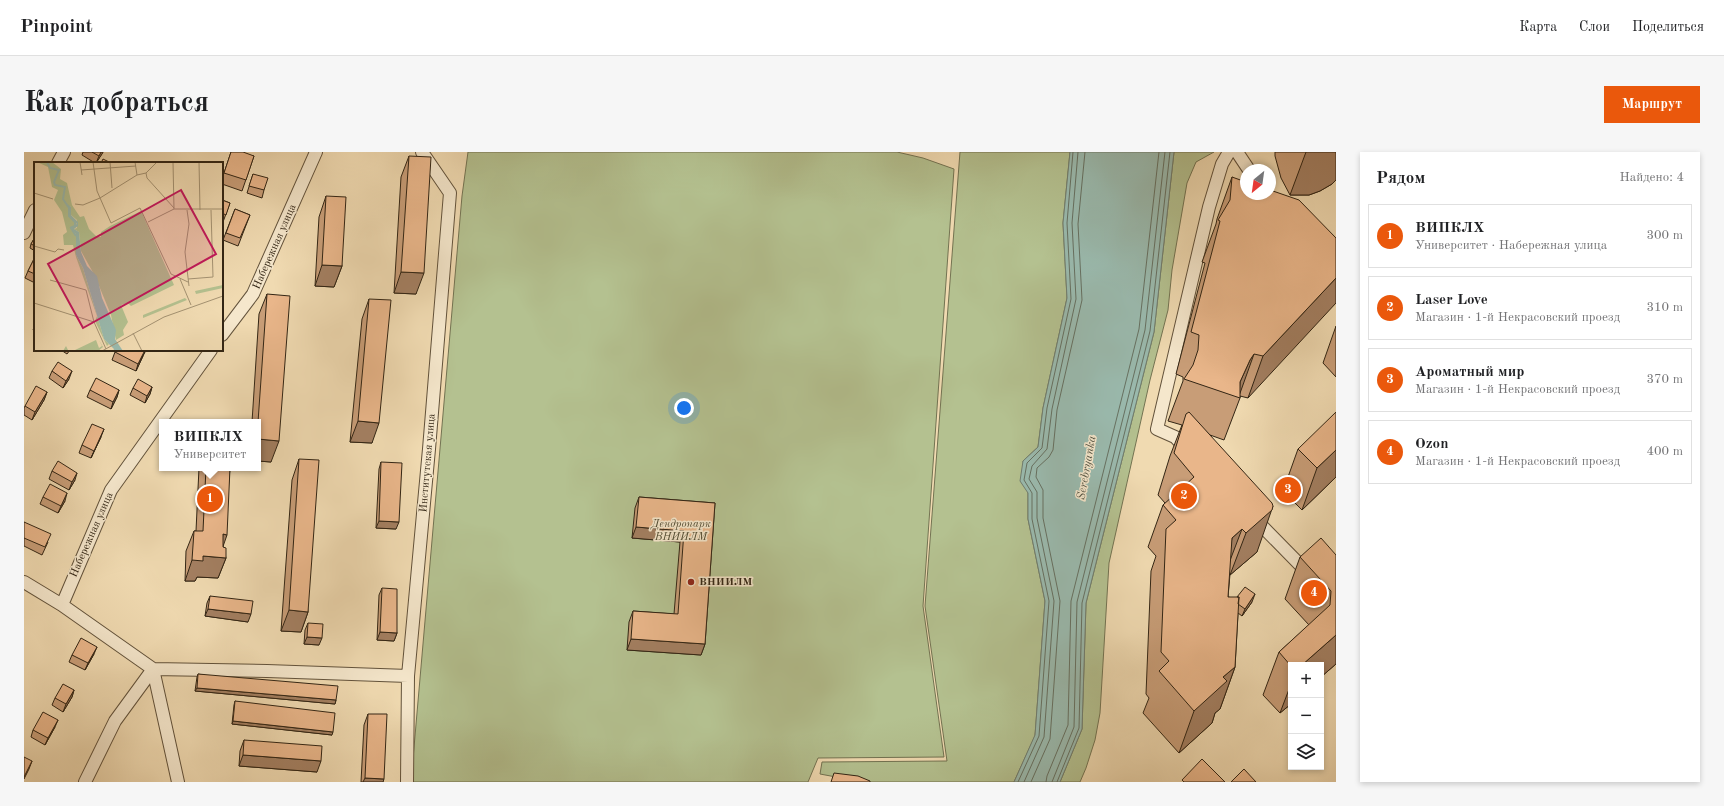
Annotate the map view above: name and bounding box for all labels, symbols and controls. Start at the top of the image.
text: Pinpoint [20,18,93,37]
text: Карта [1519,20,1557,34]
text: Слои [1579,20,1610,34]
text: Поделиться [1632,20,1704,34]
button: Маршрут [1604,86,1700,123]
text: Как добраться [24,90,209,118]
inset map [34,162,223,351]
north arrow [1240,164,1276,200]
text: Рядом [1376,170,1425,187]
text: Найдено: 4 [1620,171,1684,184]
street label: Набережная улица [251,202,299,291]
text: ВИПКЛХ [1415,221,1484,236]
text: 1 [1386,229,1394,242]
text: 300 m [1646,229,1683,242]
text: Университет · Набережная улица [1415,239,1607,252]
text: Laser Love [1415,293,1488,308]
text: 2 [1386,301,1394,314]
text: 310 m [1646,301,1683,314]
text: Магазин · 1-й Некрасовский проезд [1415,311,1620,324]
text: Ароматный мир [1415,365,1524,380]
text: 3 [1386,373,1394,386]
text: 370 m [1646,373,1683,386]
text: Магазин · 1-й Некрасовский проезд [1415,383,1620,396]
your location [674,398,694,418]
street label: Институтская улица [418,412,438,513]
popup [159,419,261,471]
text: ВИПКЛХ [174,430,243,445]
water label: Serebryanka [1075,434,1099,501]
text: Ozon [1415,437,1448,452]
text: 4 [1386,445,1394,458]
text: 400 m [1646,445,1683,458]
text: Университет [174,448,246,461]
text: Магазин · 1-й Некрасовский проезд [1415,455,1620,468]
pin: 3 [1275,475,1301,505]
pin: 2 [1171,481,1197,511]
pin: 1 [197,484,223,514]
street label: Набережная улица [68,490,116,579]
park label: Дендропарк ВНИИЛМ [649,519,711,543]
marker: ВНИИЛМ [686,577,696,587]
place label: ВНИИЛМ [699,577,753,588]
pin: 4 [1301,578,1327,608]
map controls [1288,662,1324,770]
button: + [1288,662,1324,698]
button: − [1288,698,1324,734]
button: layers [1288,734,1324,770]

